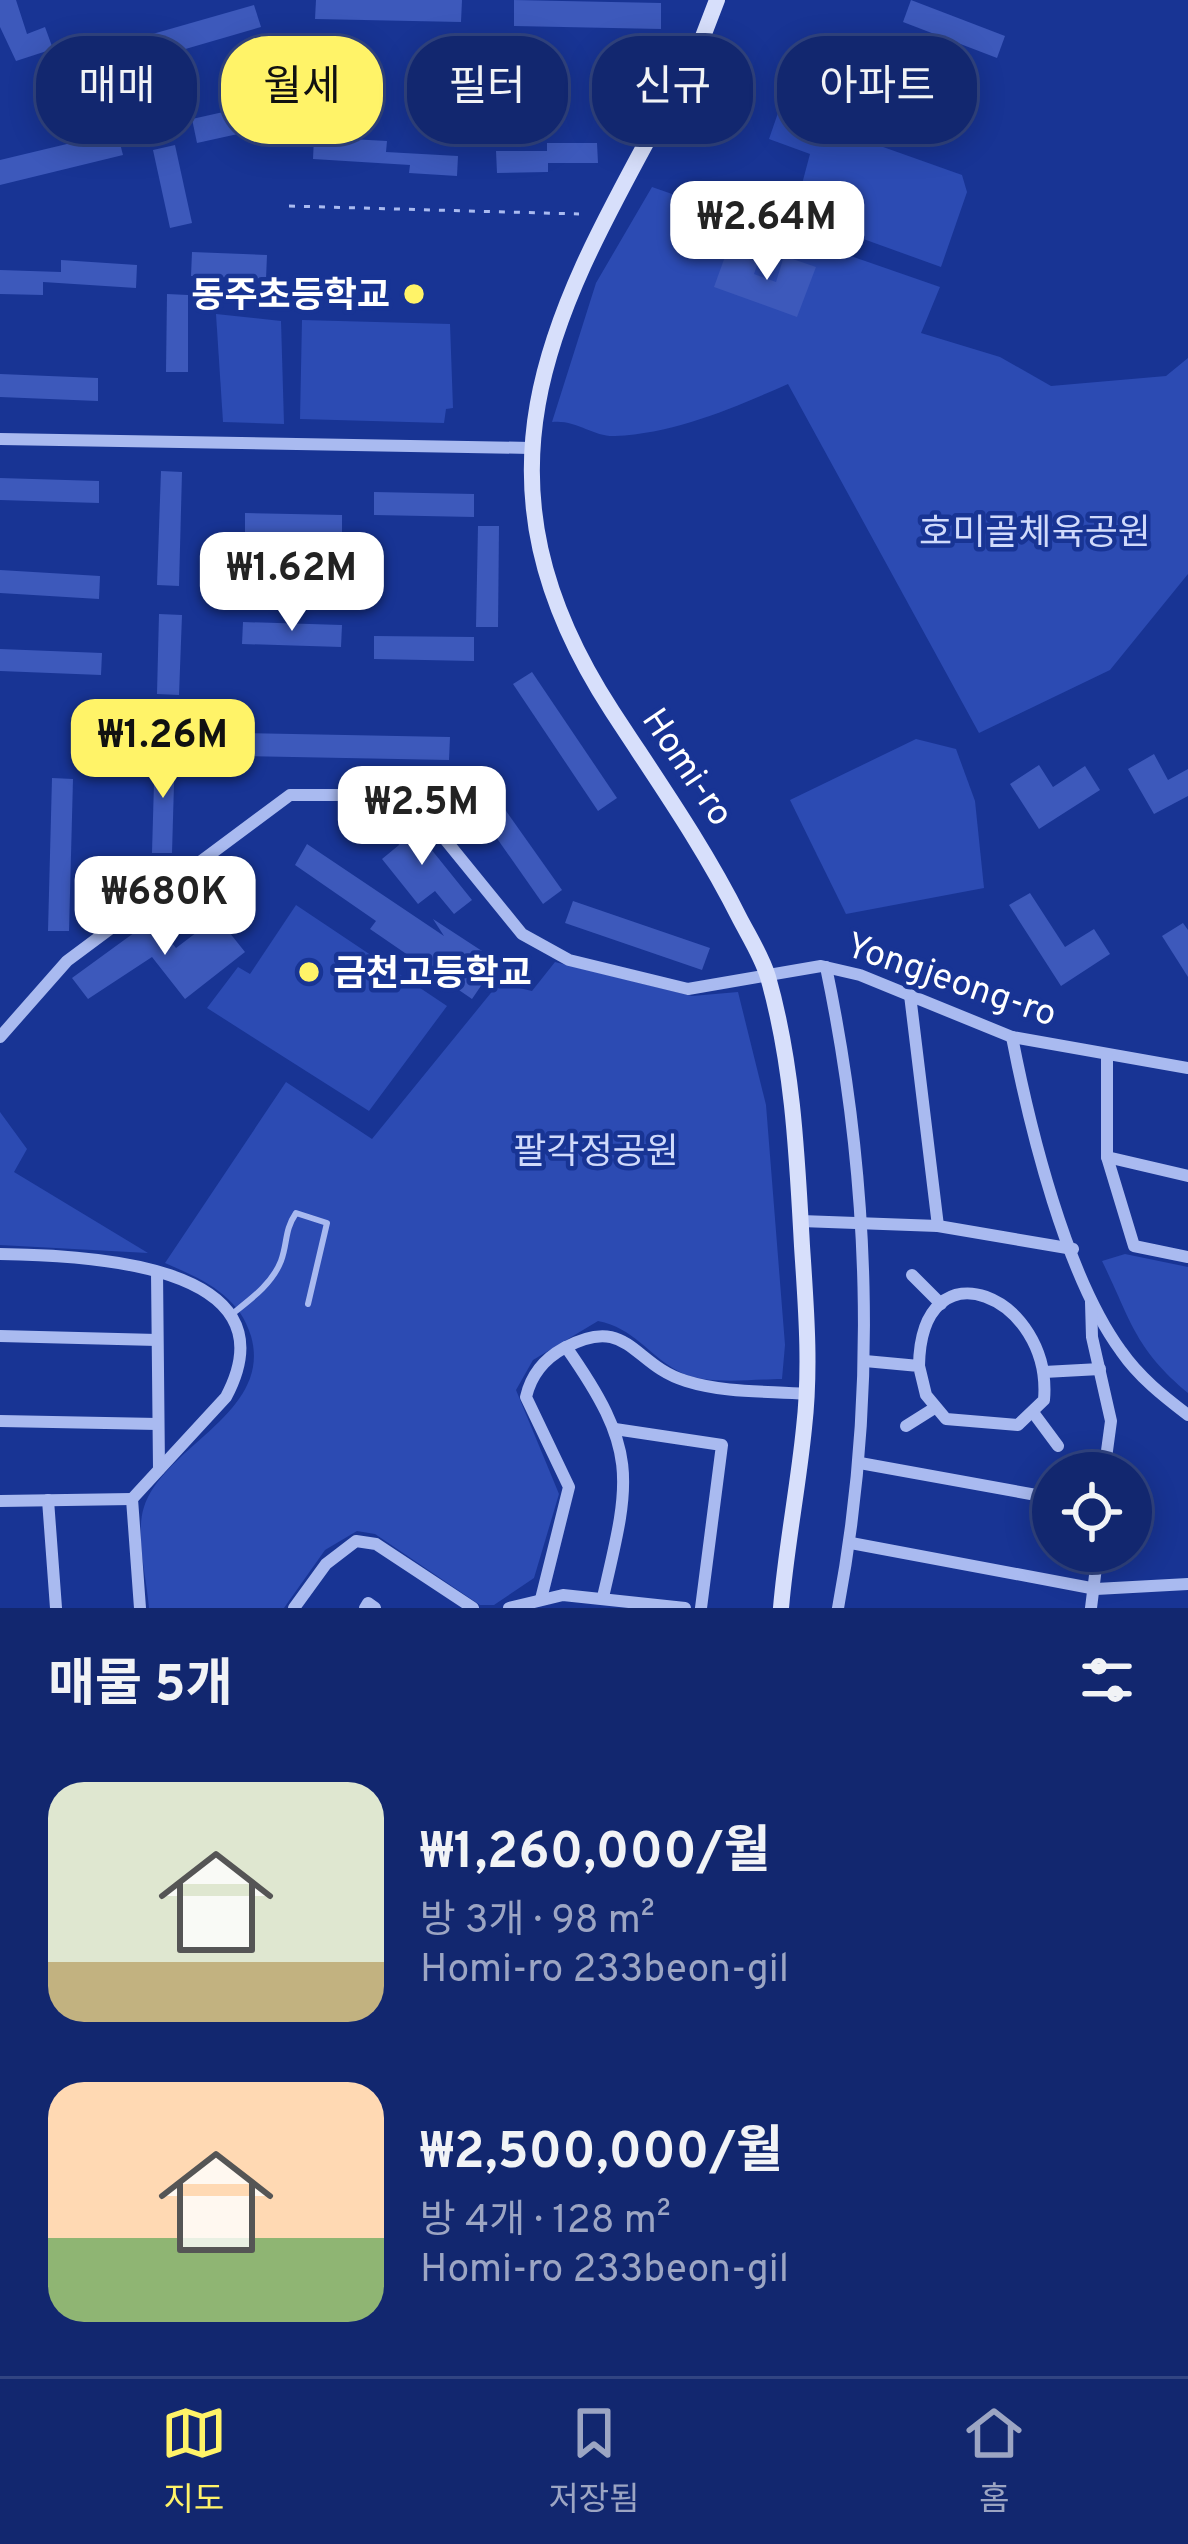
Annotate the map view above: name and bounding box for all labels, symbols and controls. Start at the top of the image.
chip: 매매 [36,36,197,144]
chip: 월세 [221,36,383,144]
chip: 필터 [407,36,568,144]
chip: 신규 [592,36,753,144]
chip: 아파트 [777,36,977,144]
pin: ₩2.64M [669,181,865,283]
text: ₩2.64M [697,195,837,244]
place label: 동주초등학교 [191,275,390,321]
marker: 동주초등학교 [401,281,427,307]
park label: 호미골체육공원 [919,512,1151,558]
pin: ₩1.62M [194,532,390,634]
text: ₩1.62M [227,546,357,595]
pin: ₩1.26M [65,699,261,801]
street label: Homi-ro [630,701,742,836]
text: ₩1.26M [98,713,228,762]
pin: ₩2.5M [338,766,506,868]
text: ₩2.5M [365,780,479,829]
pin: ₩680K [81,856,249,958]
text: ₩680K [102,870,228,919]
street label: Yongjeong-ro [839,924,1062,1039]
place label: 금천고등학교 [333,953,532,999]
marker: 금천고등학교 [296,959,322,985]
park label: 팔각정공원 [513,1131,679,1177]
map controls [1032,1452,1152,1572]
button: locate [1032,1452,1152,1572]
icon: filters [1074,1647,1140,1713]
text: 매물 5개 [48,1655,233,1720]
text: ₩1,260,000/월 [420,1822,770,1887]
icon: home [144,1830,288,1974]
text: 방 3개 · 98 m² [420,1898,655,1947]
text: Homi-ro 233beon-gil [420,1947,789,1996]
text: ₩2,500,000/월 [420,2122,783,2187]
icon: home [144,2130,288,2274]
text: 방 4개 · 128 m² [420,2198,671,2247]
text: Homi-ro 233beon-gil [420,2247,789,2296]
tab: 지도 [161,2400,227,2523]
tab: 저장됨 [548,2400,640,2523]
tab: 홈 [961,2400,1027,2523]

